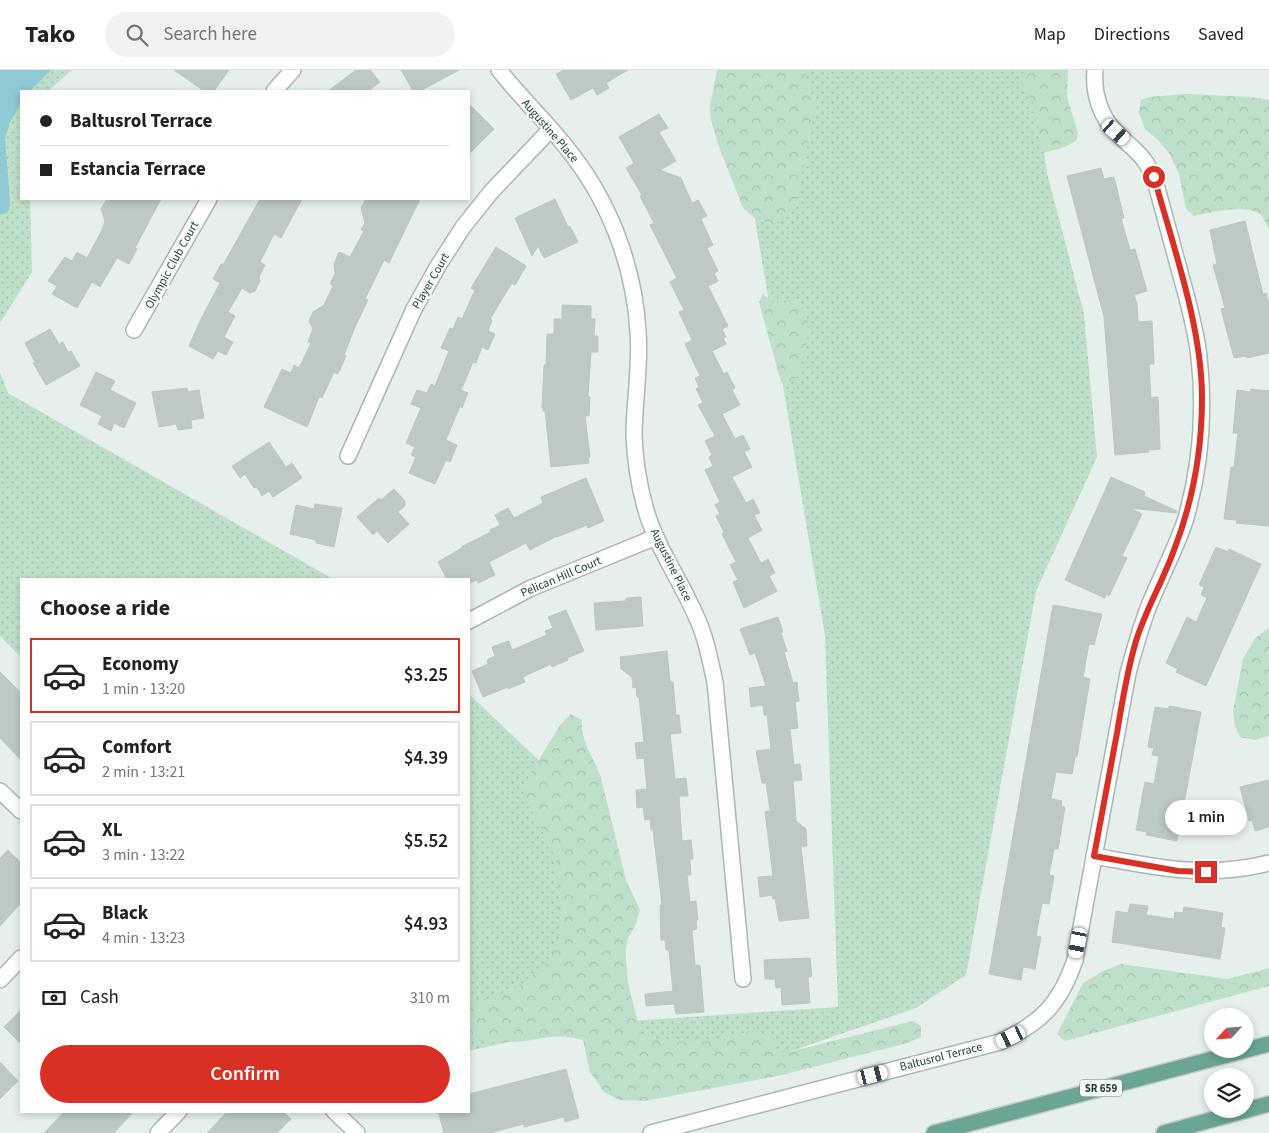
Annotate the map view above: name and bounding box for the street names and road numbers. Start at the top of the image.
street label: Augustine Place [518,95,582,167]
street label: Olympic Club Court [141,218,203,312]
street label: Player Court [408,250,454,312]
street label: Augustine Place [646,526,696,604]
street label: Pelican Hill Court [518,552,604,602]
street label: Baltusrol Terrace [898,1039,984,1075]
road number: SR 659 [1080,1080,1122,1096]

